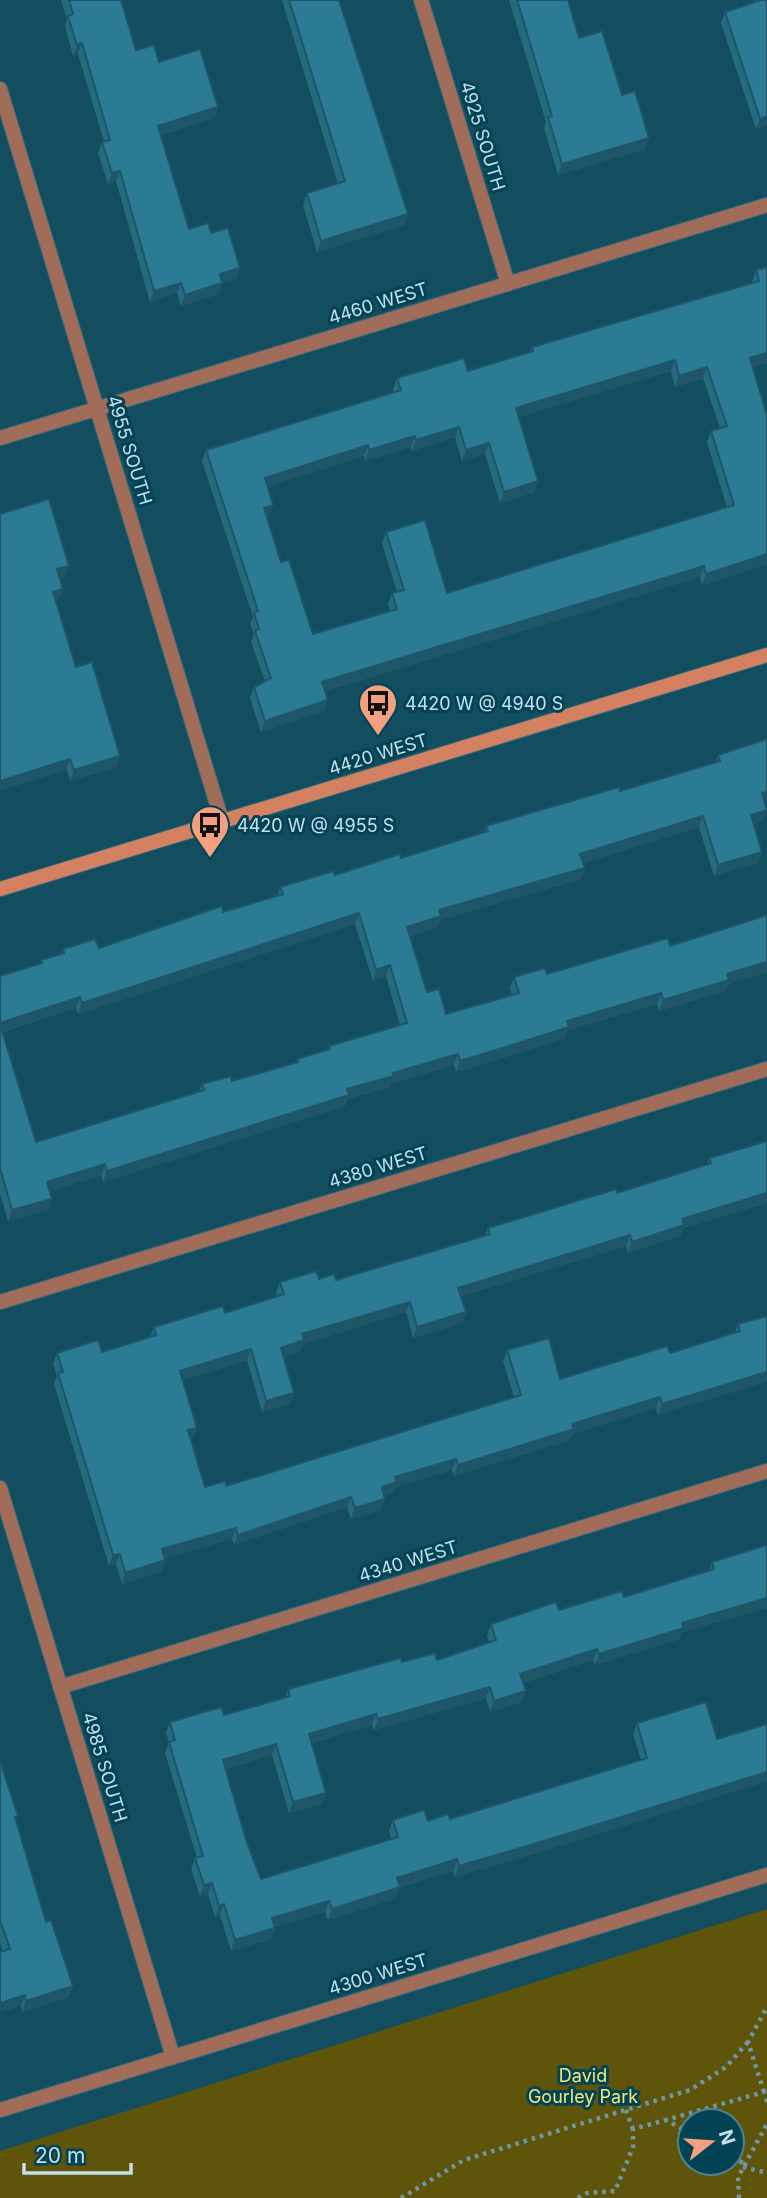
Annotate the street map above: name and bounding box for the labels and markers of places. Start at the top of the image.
bus stop icon: 4420 W @ 4940 S [357,682,399,737]
place label: 4420 W @ 4940 S [405,693,563,714]
bus stop icon: 4420 W @ 4955 S [189,804,231,859]
place label: 4420 W @ 4955 S [237,815,394,836]

